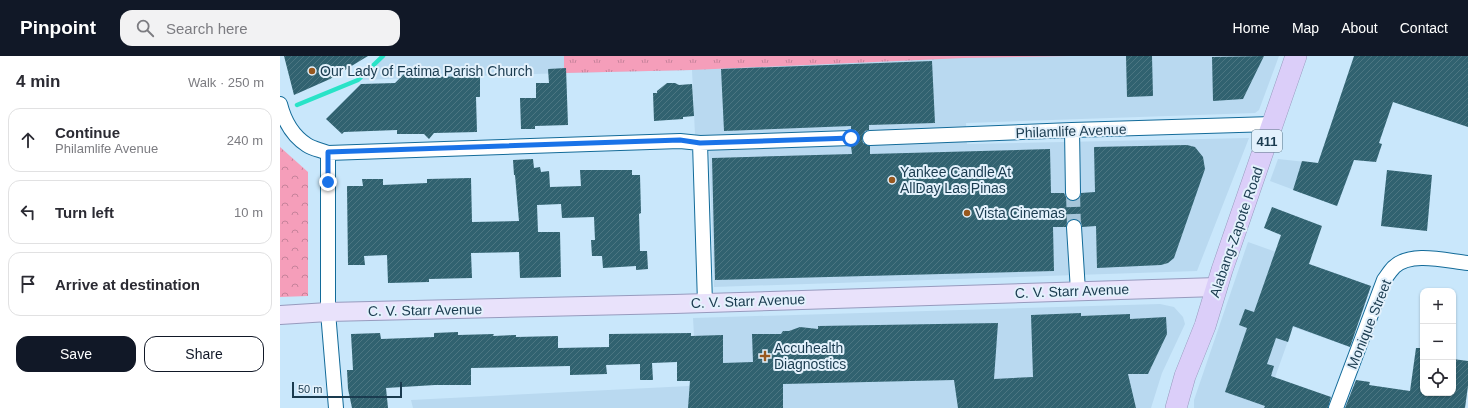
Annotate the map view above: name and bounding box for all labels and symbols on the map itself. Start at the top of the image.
place label: Our Lady of Fatima Parish Church [320,63,532,79]
marker: Our Lady of Fatima Parish Church [307,66,317,76]
street label: Philamlife Avenue [1015,121,1127,141]
route start [842,129,860,147]
road number: 411 [1252,130,1282,152]
place label: Yankee Candle At AllDay Las Pinas [900,164,1011,196]
street label: Alabang-Zapote Road [1206,165,1266,299]
route end [319,173,337,191]
marker: Yankee Candle At AllDay Las Pinas [887,175,897,185]
place label: Vista Cinemas [975,205,1065,221]
marker: Vista Cinemas [962,208,972,218]
street label: Monique Street [1344,277,1394,371]
street label: C. V. Starr Avenue [1015,281,1130,301]
street label: C. V. Starr Avenue [691,291,806,311]
street label: C. V. Starr Avenue [368,301,483,319]
place label: Accuhealth Diagnostics [774,340,846,372]
marker: Accuhealth Diagnostics [759,350,771,362]
scale bar [292,380,402,399]

